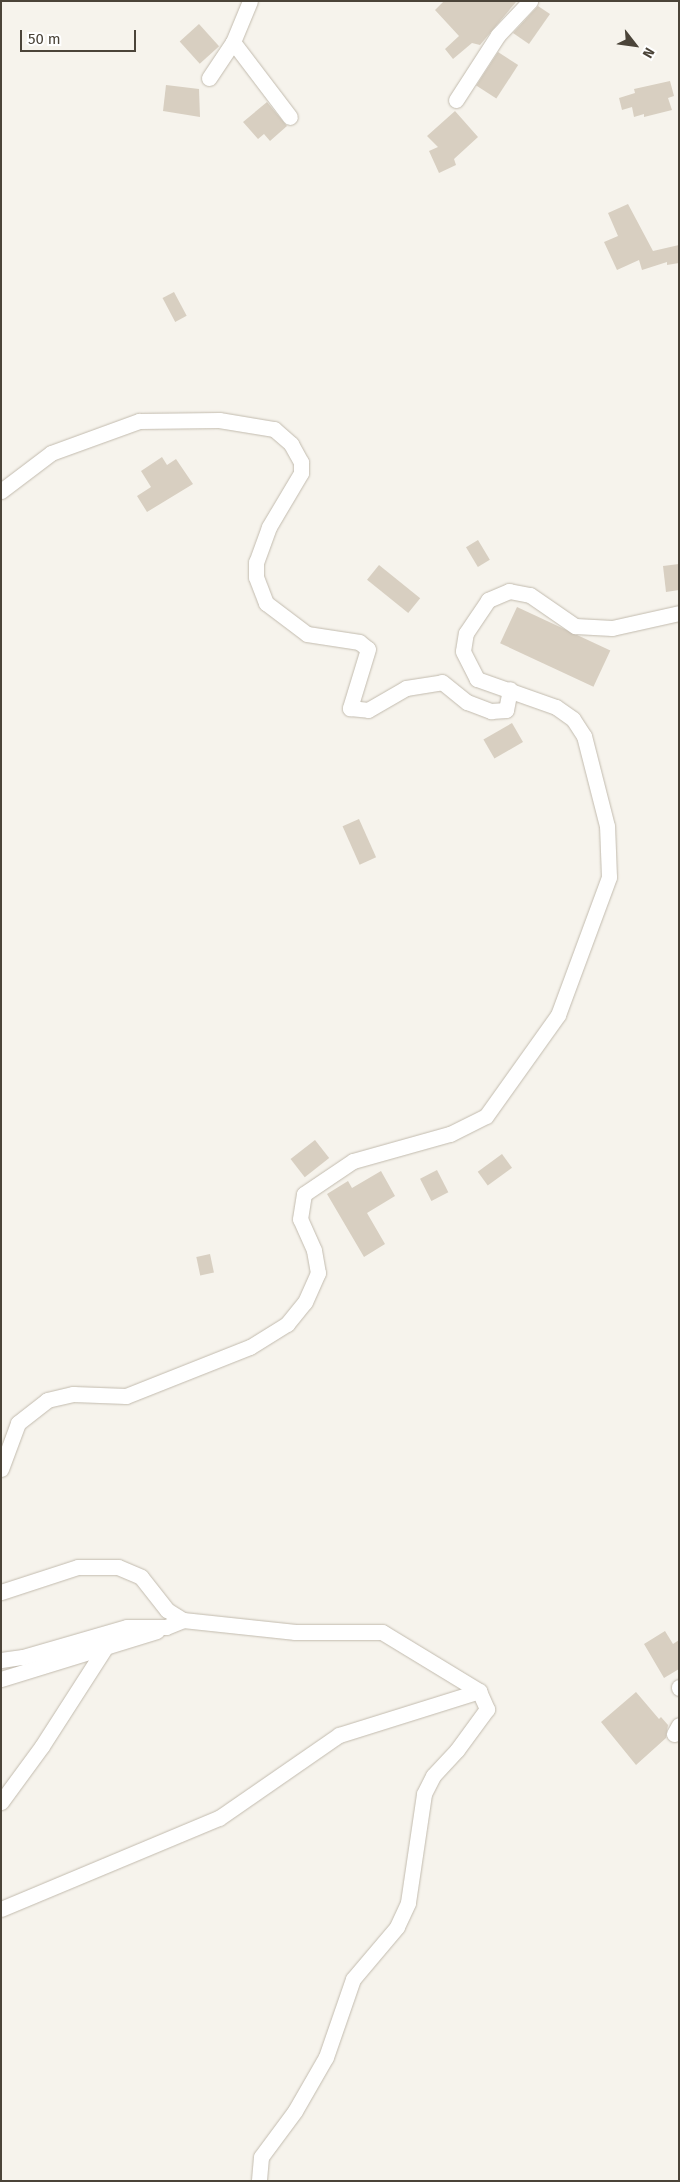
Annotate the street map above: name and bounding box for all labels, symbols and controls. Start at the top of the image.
scale bar [22,20,139,52]
north arrow [610,20,660,70]
text: 50 m [28,30,61,48]
text: N [639,44,658,61]

